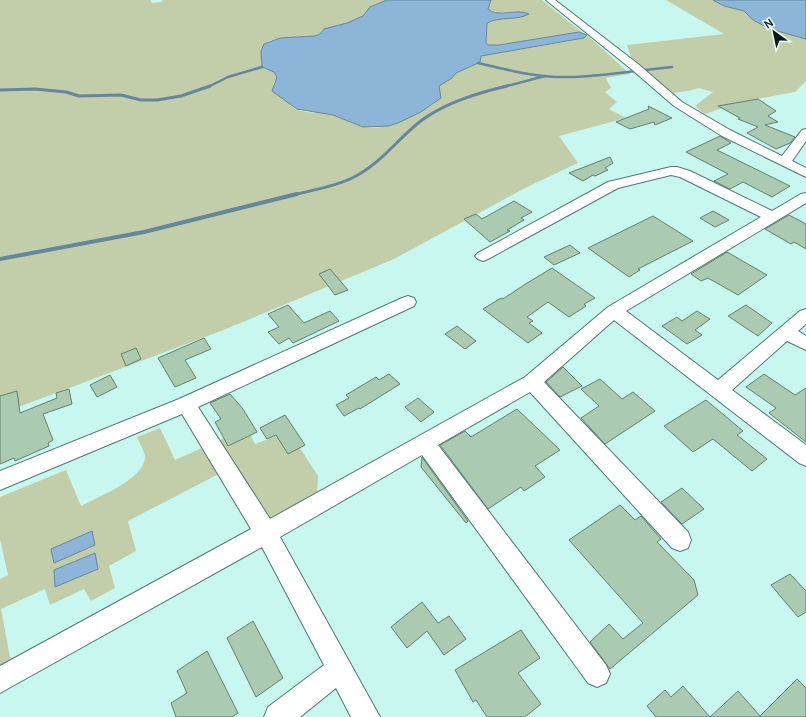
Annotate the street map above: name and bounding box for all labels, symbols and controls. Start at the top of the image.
north arrow [754,12,794,52]
text: N [761,15,776,32]

